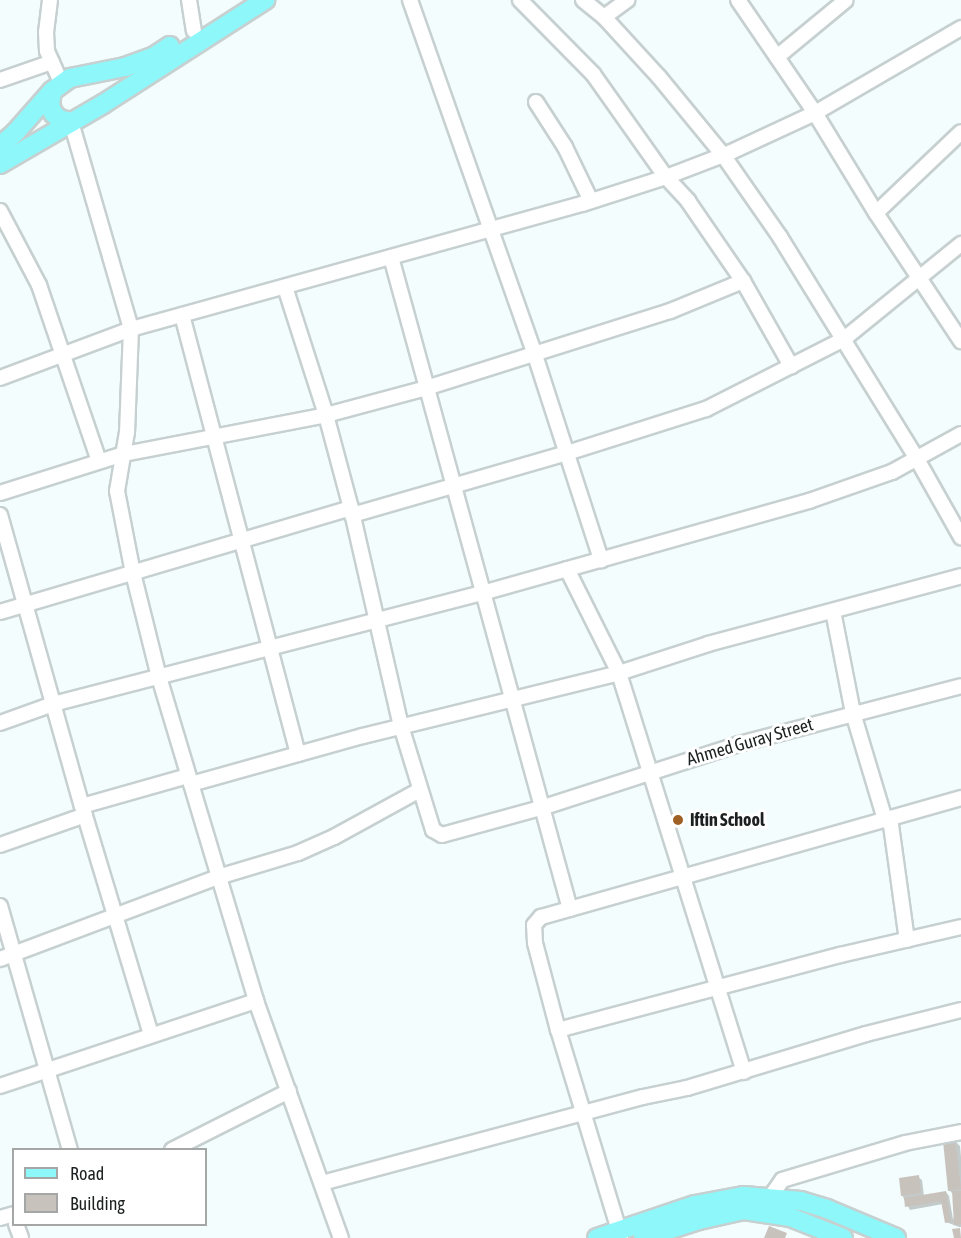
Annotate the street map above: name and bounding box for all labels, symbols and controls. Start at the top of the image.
street label: Ahmed Guray Street [684,714,816,770]
place label: Iftin School [690,809,765,831]
marker: Iftin School [671,813,685,827]
legend [12,1148,207,1226]
text: Road [70,1163,104,1184]
text: Building [70,1193,125,1214]

